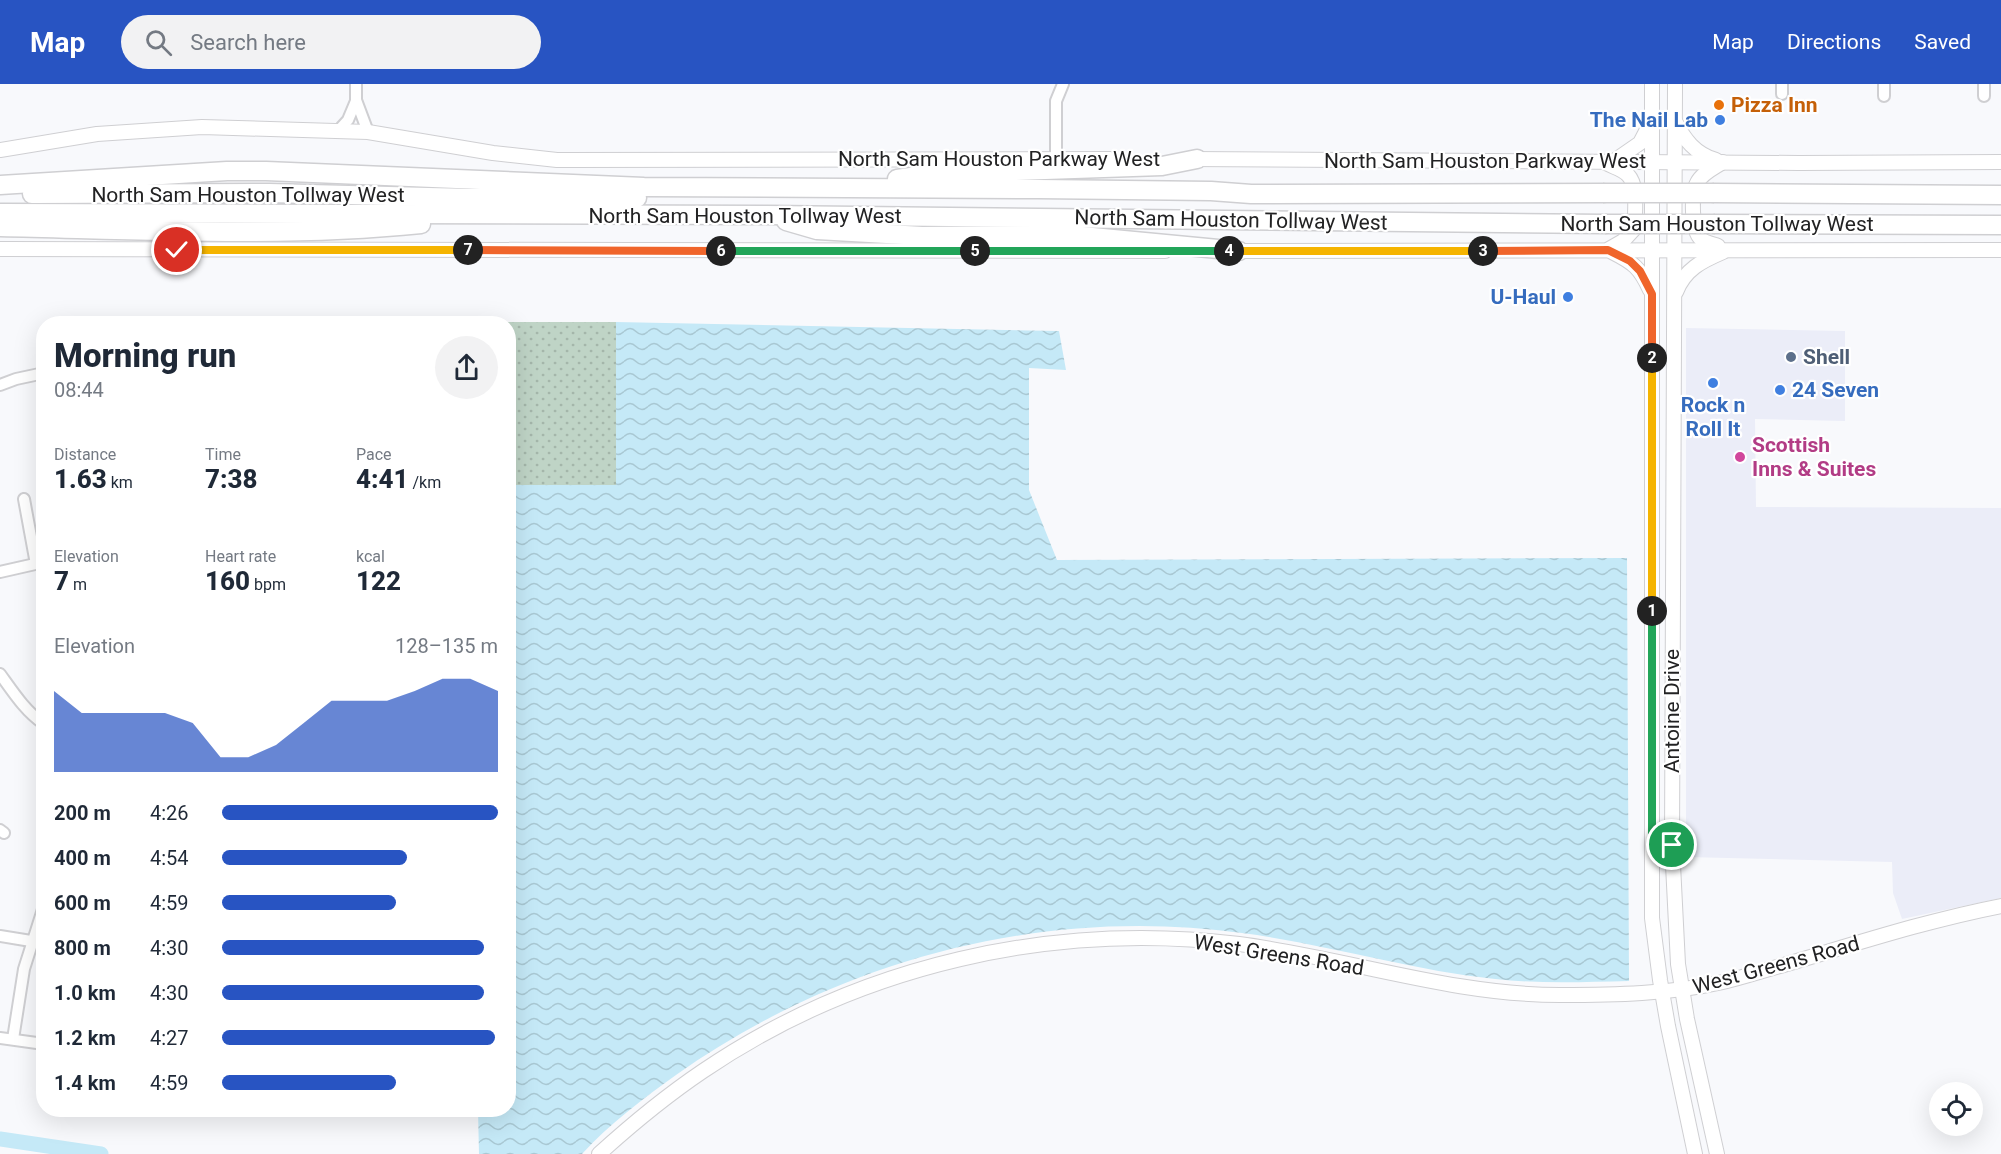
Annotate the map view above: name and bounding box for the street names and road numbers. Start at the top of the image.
street label: North Sam Houston Parkway West [838,147,1160,171]
street label: North Sam Houston Parkway West [1324,149,1646,173]
street label: North Sam Houston Tollway West [91,183,405,207]
street label: North Sam Houston Tollway West [588,204,902,228]
street label: North Sam Houston Tollway West [1074,205,1388,235]
street label: North Sam Houston Tollway West [1560,212,1874,236]
street label: Antoine Drive [1660,649,1684,773]
street label: West Greens Road [1192,930,1366,980]
street label: West Greens Road [1690,931,1862,999]

